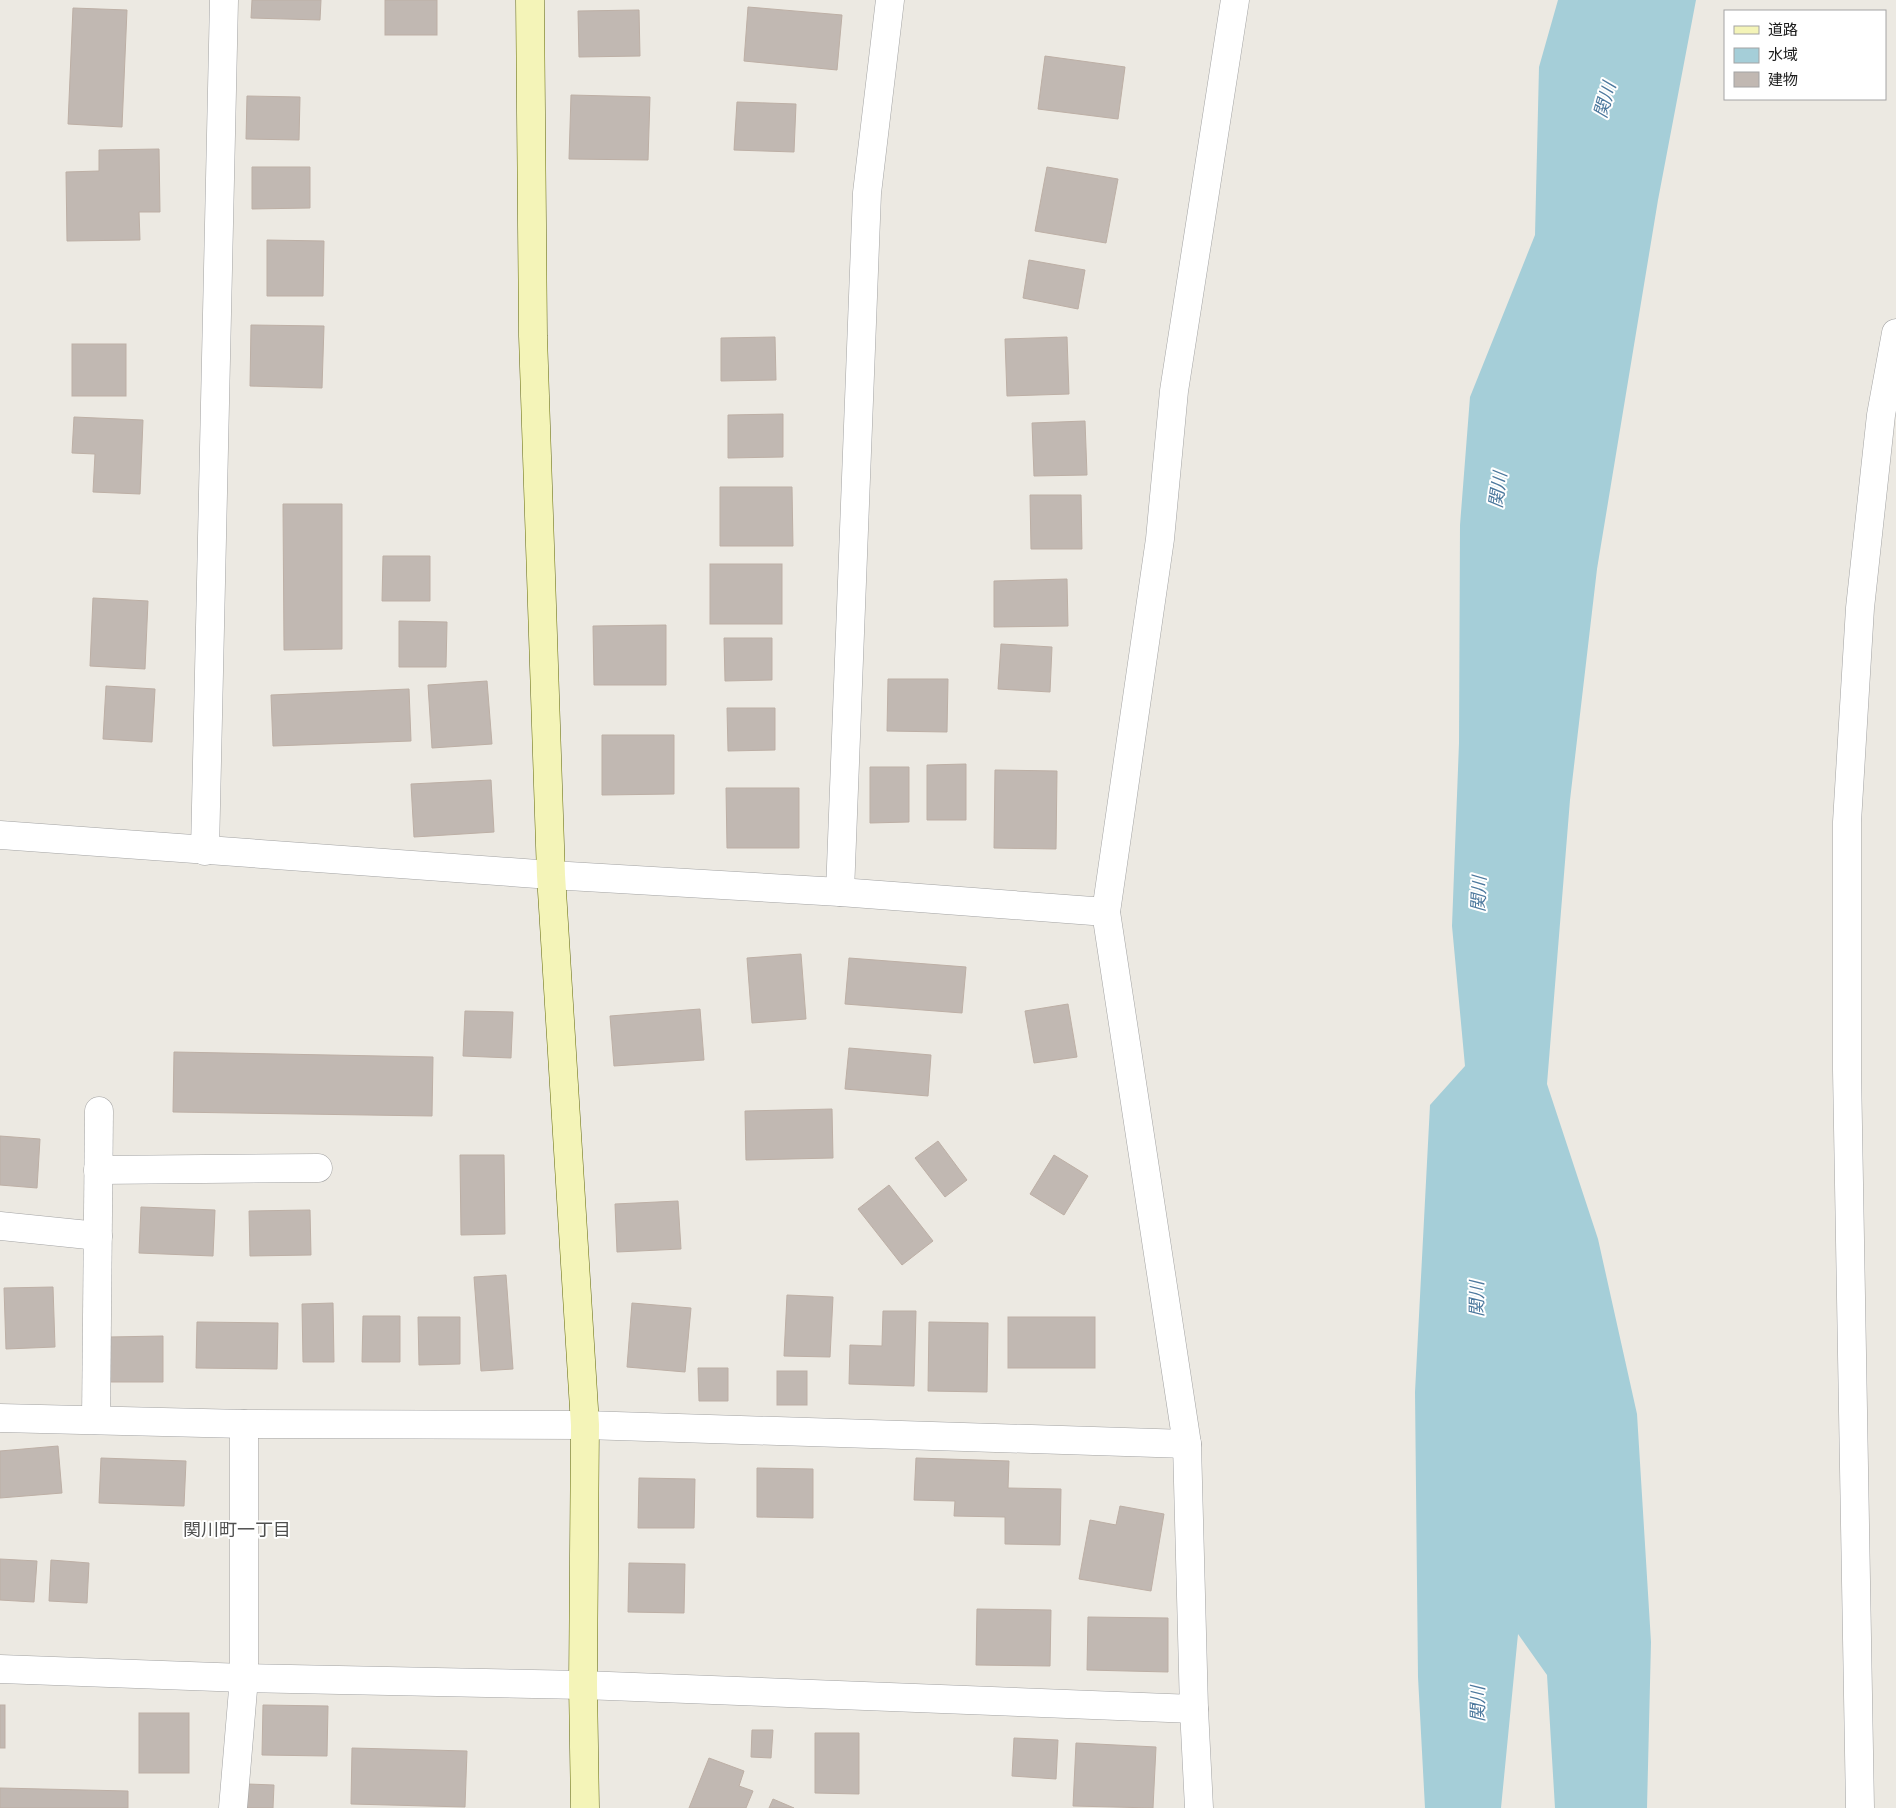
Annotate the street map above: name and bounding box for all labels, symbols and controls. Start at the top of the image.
legend [1724,10,1886,100]
text: 道路 [1768,21,1798,39]
text: 水域 [1768,46,1798,64]
text: 建物 [1768,71,1798,89]
water label: 関川 [1589,78,1621,120]
water label: 関川 [1485,469,1512,509]
water label: 関川 [1467,874,1491,912]
water label: 関川 [1466,1279,1488,1317]
district label: 関川町一丁目 [183,1519,291,1541]
water label: 関川 [1467,1684,1489,1722]

